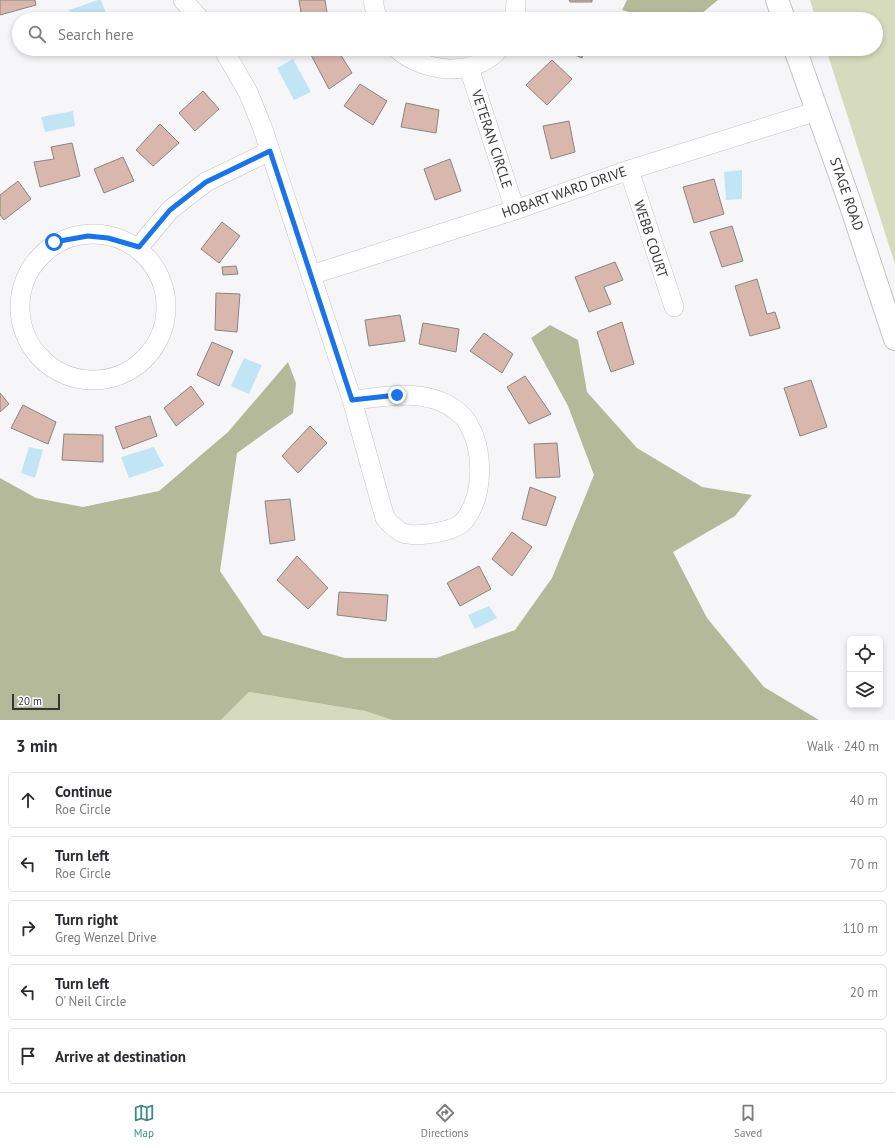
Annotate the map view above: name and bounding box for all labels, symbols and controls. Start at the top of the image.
search box [12,12,883,56]
icon: search [26,23,48,45]
text: Search here [58,25,134,44]
street label: VETERAN CIRCLE [467,86,516,191]
street label: STAGE ROAD [826,155,868,233]
street label: HOBART WARD DRIVE [499,162,629,222]
street label: WEBB COURT [630,198,672,280]
route start [45,233,63,251]
route end [388,386,406,404]
map controls [847,636,883,708]
button: locate [847,636,883,672]
button: layers [847,672,883,708]
scale bar [12,692,60,711]
text: 20 m [18,694,42,708]
text: 3 min [16,735,57,757]
text: Walk · 240 m [807,738,879,755]
text: Continue [55,782,112,801]
icon: ahead [17,789,39,811]
text: 40 m [850,792,878,809]
text: Roe Circle [55,801,111,818]
text: Turn left [55,846,109,865]
icon: left [17,853,39,875]
text: 70 m [850,856,878,873]
text: Roe Circle [55,865,111,882]
text: Turn right [55,910,118,929]
icon: right [17,917,39,939]
text: 110 m [843,920,878,937]
text: Greg Wenzel Drive [55,929,157,946]
text: Turn left [55,974,109,993]
icon: left [17,981,39,1003]
text: 20 m [850,984,878,1001]
text: O' Neil Circle [55,993,126,1010]
icon: arrive [17,1045,39,1067]
text: Arrive at destination [55,1047,186,1066]
tab: Map [133,1102,155,1140]
tab: Directions [421,1102,468,1140]
tab: Saved [734,1102,762,1140]

